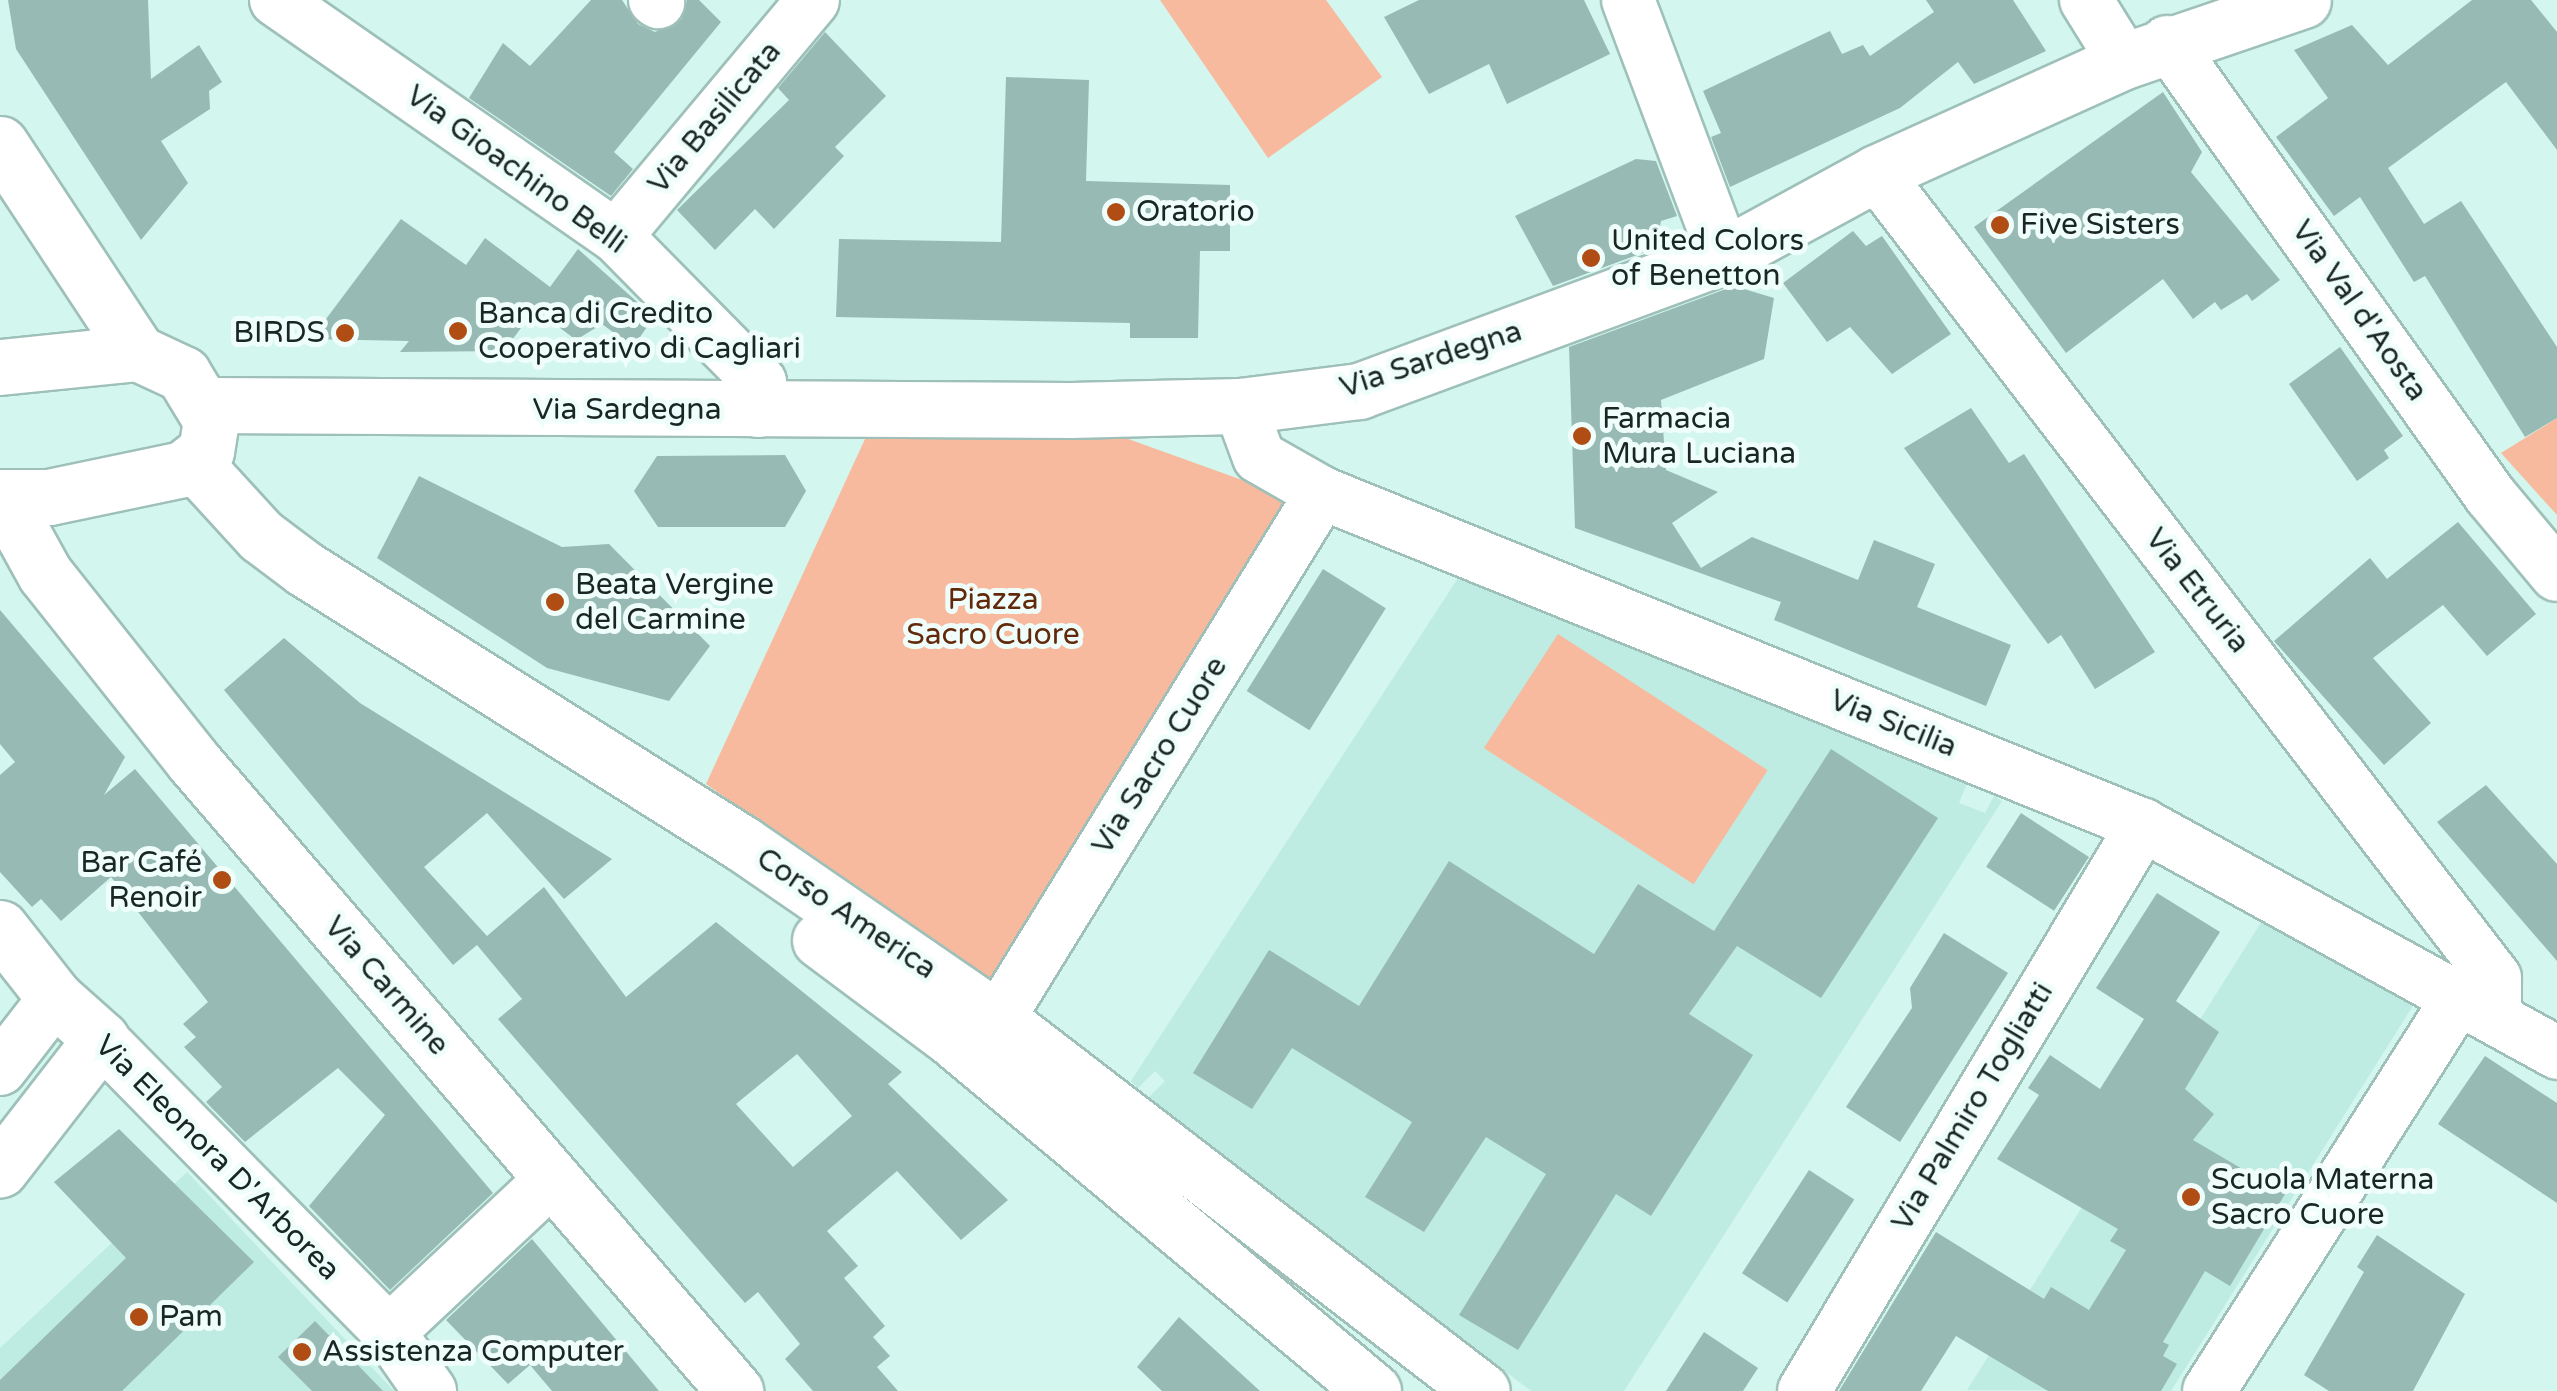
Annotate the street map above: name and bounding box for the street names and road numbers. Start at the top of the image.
street label: Via Basilicata [641,34,789,202]
street label: Via Gioachino Belli [399,78,633,262]
street label: Via Val d'Aosta [2283,214,2435,408]
street label: Via Sardegna [1336,314,1526,406]
street label: Via Sardegna [533,392,721,428]
street label: Via Etruria [2137,521,2257,661]
street label: Via Sacro Cuore [1085,651,1235,861]
street label: Via Sicilia [1824,682,1962,766]
street label: Corso America [749,841,943,987]
street label: Via Carmine [316,909,456,1063]
street label: Via Palmiro Togliatti [1884,976,2062,1238]
street label: Via Eleonora D'Arborea [87,1028,347,1288]

